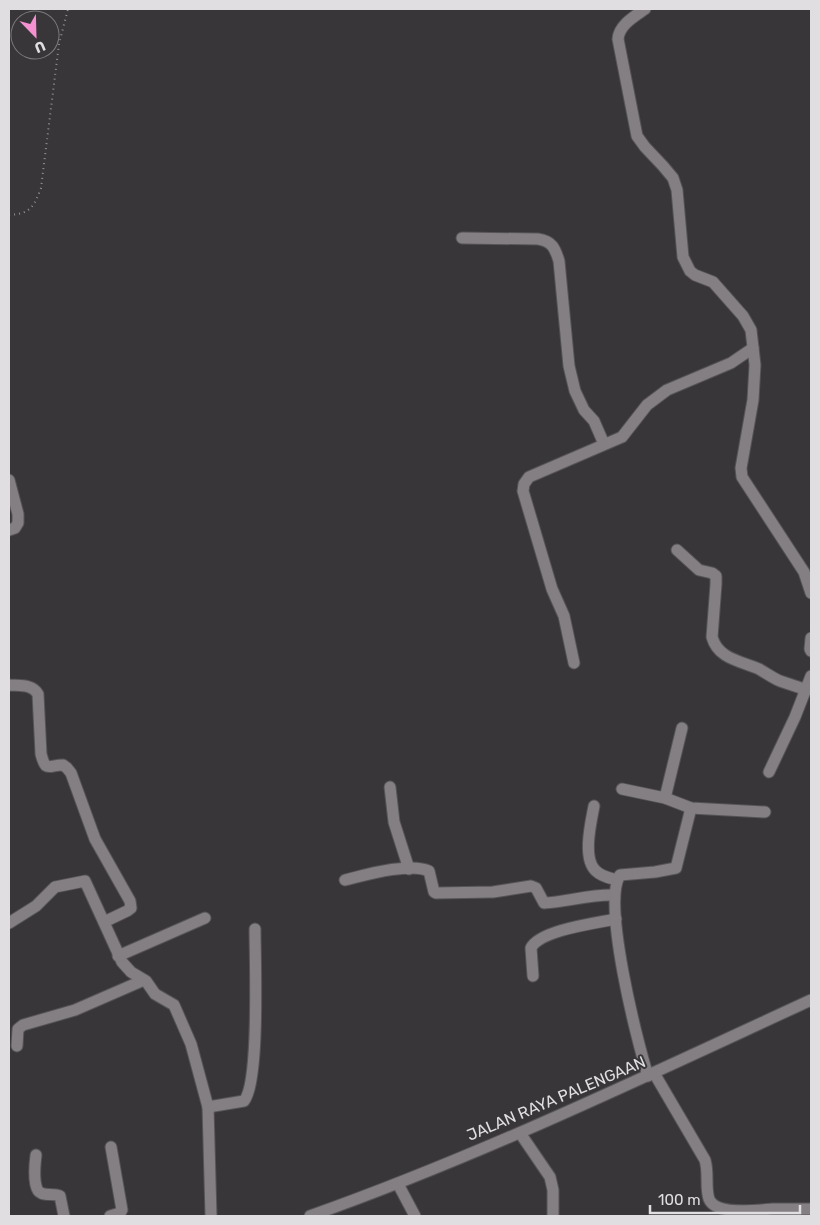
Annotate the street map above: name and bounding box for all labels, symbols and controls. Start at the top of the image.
north arrow [10,10,60,60]
text: U [32,37,48,56]
street label: JALAN RAYA PALENGAAN [464,1052,648,1145]
scale bar [650,1182,800,1214]
text: 100 m [658,1191,700,1209]

